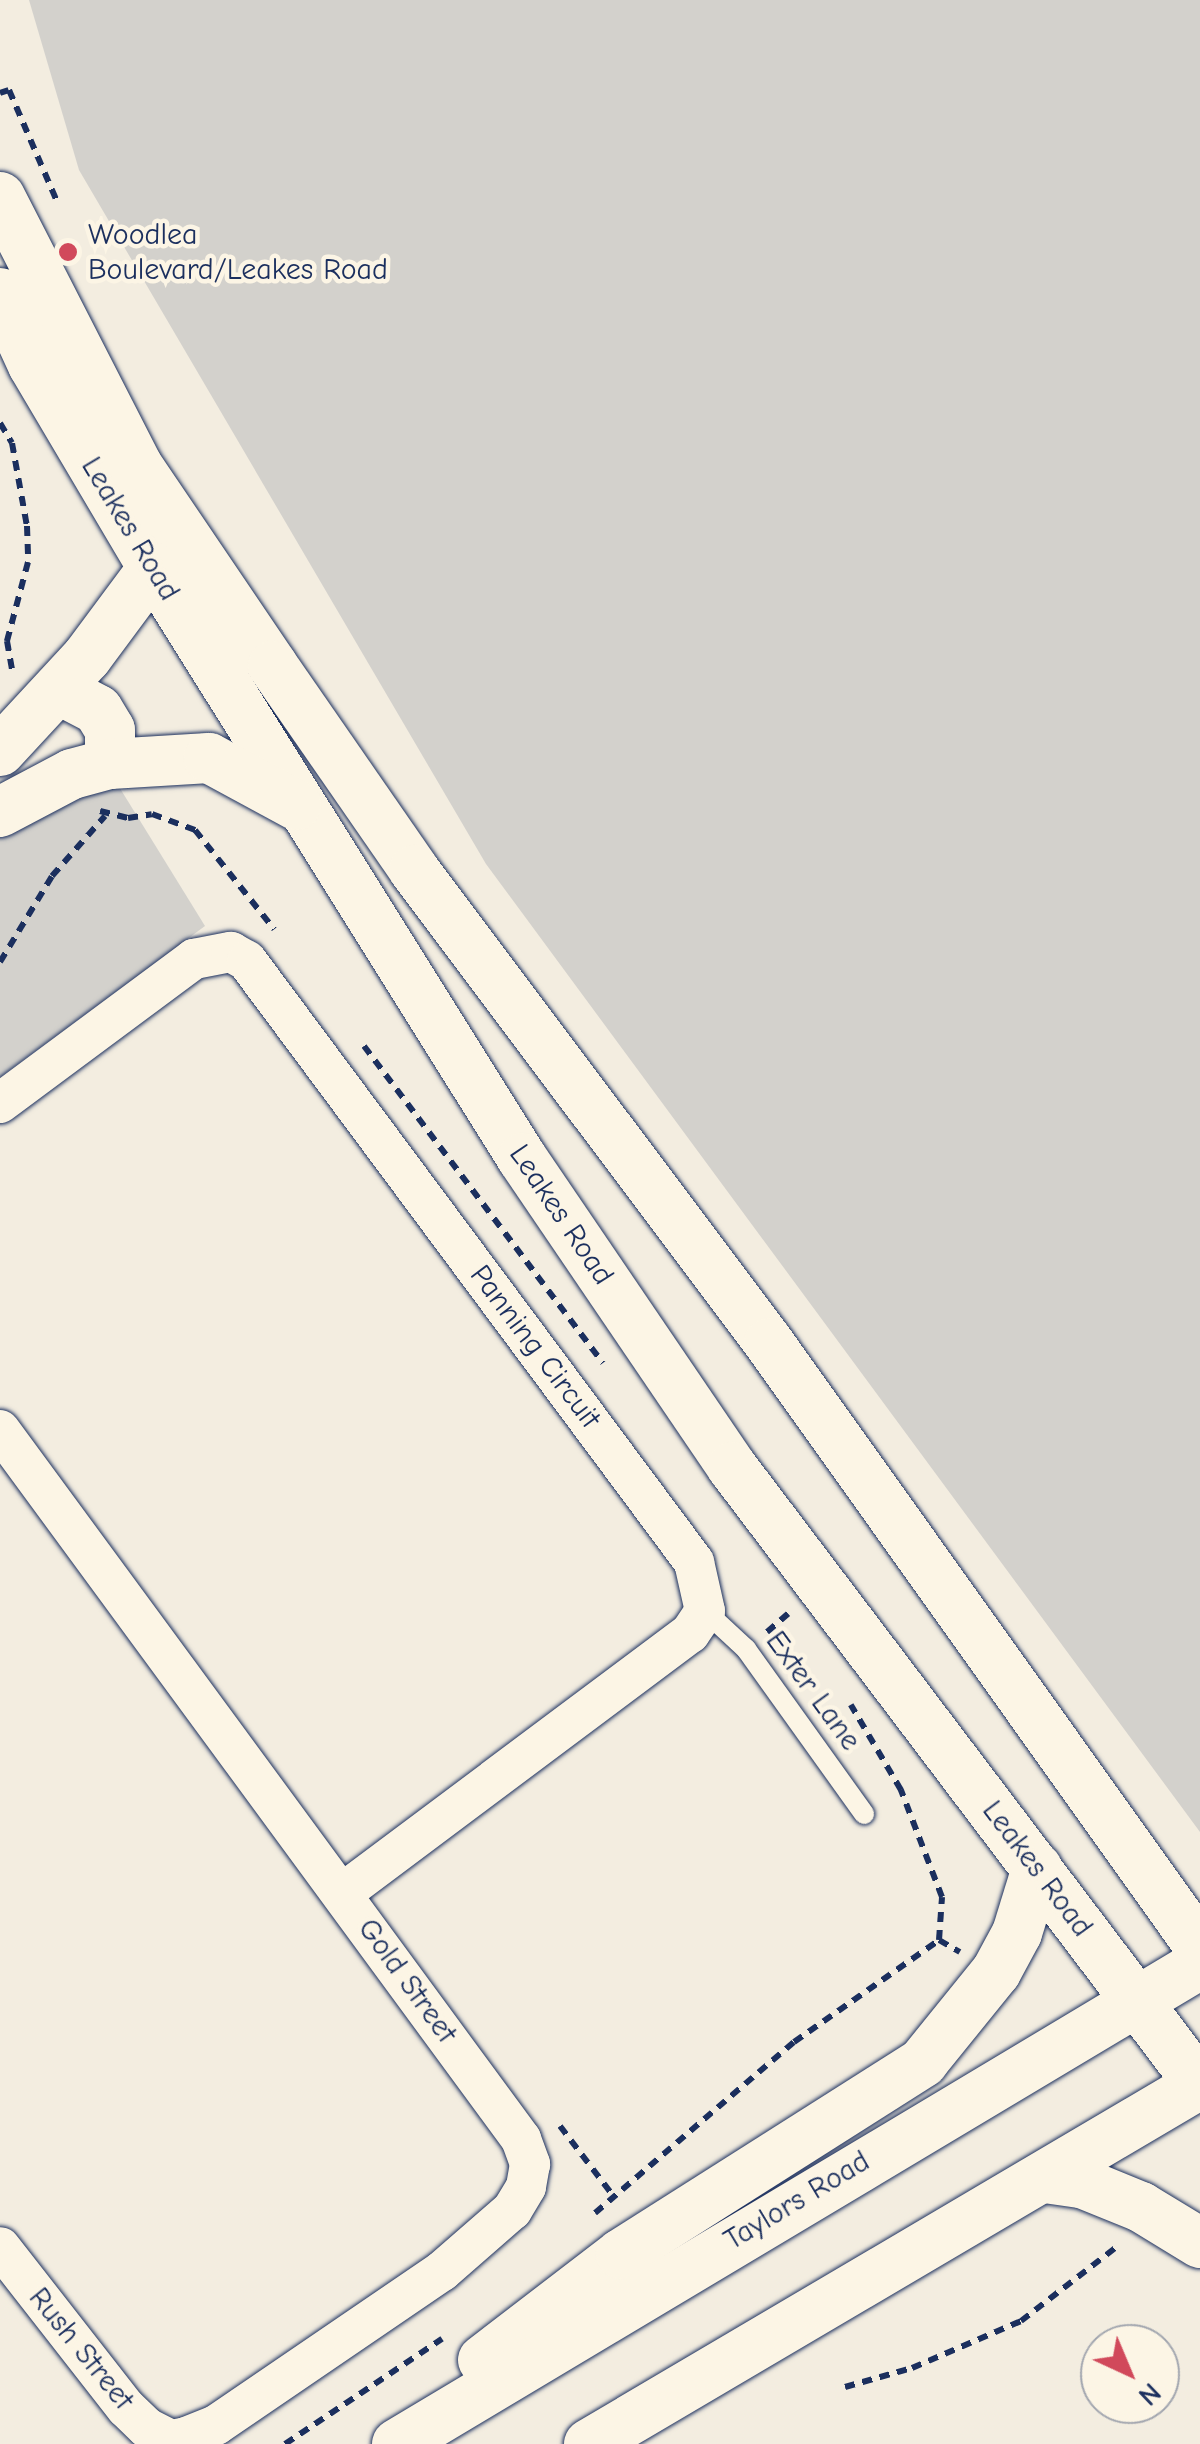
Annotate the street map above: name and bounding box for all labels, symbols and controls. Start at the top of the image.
place label: Woodlea Boulevard/Leakes Road [88,217,388,288]
marker: Woodlea Boulevard/Leakes Road [57,241,79,263]
street label: Leakes Road [73,451,187,607]
street label: Leakes Road [501,1138,621,1292]
street label: Panning Circuit [462,1258,608,1436]
street label: Exter Lane [758,1624,868,1758]
street label: Leakes Road [974,1794,1100,1944]
street label: Gold Street [350,1912,464,2050]
street label: Taylors Road [718,2143,876,2259]
street label: Rush Street [21,2281,141,2417]
north arrow [1080,2324,1180,2424]
text: N [1132,2376,1167,2412]

